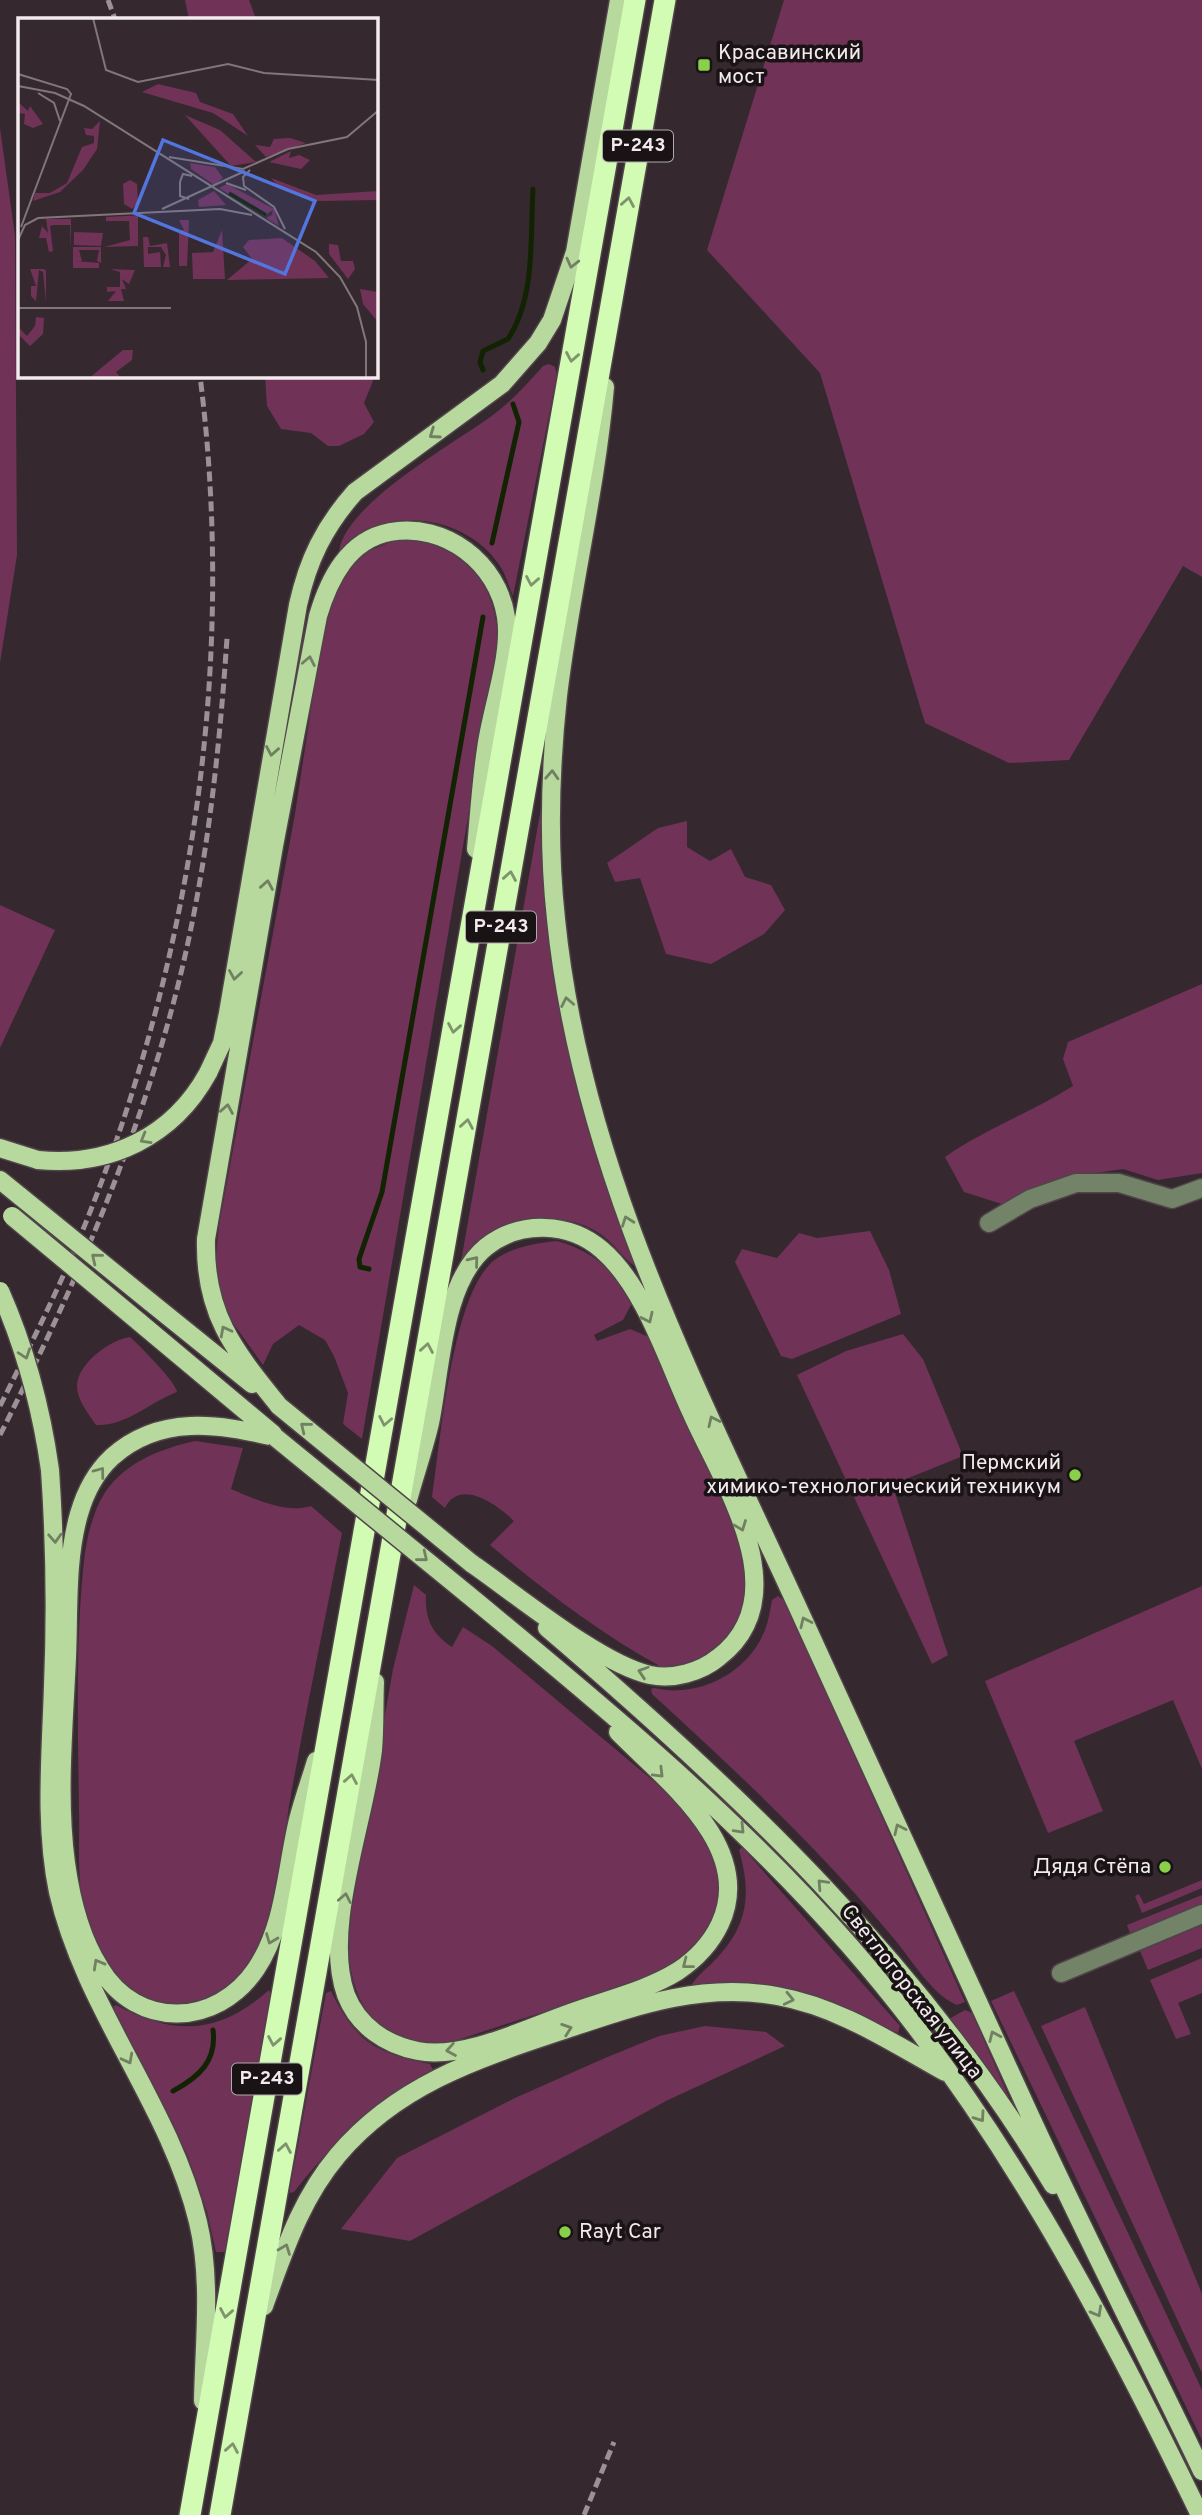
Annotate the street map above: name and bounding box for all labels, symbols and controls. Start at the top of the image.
inset map [18,18,378,378]
place label: Красавинский мост [718,40,861,91]
marker: Красавинский мост [696,57,712,73]
road number: Р-243 [603,130,673,162]
one-way arrow [620,196,635,207]
one-way arrow [566,256,580,268]
one-way arrow [565,351,580,363]
one-way arrow [429,426,442,438]
one-way arrow [525,575,540,587]
one-way arrow [301,656,316,667]
one-way arrow [265,745,280,757]
one-way arrow [545,770,560,781]
one-way arrow [502,870,517,882]
one-way arrow [258,879,273,891]
road number: Р-243 [466,911,536,942]
one-way arrow [228,969,243,981]
one-way arrow [560,996,575,1008]
one-way arrow [447,1022,462,1034]
one-way arrow [219,1103,234,1115]
one-way arrow [459,1118,474,1130]
one-way arrow [139,1131,152,1144]
one-way arrow [621,1215,635,1228]
one-way arrow [91,1253,103,1266]
one-way arrow [466,1256,478,1269]
one-way arrow [640,1311,654,1323]
one-way arrow [219,1326,233,1338]
one-way arrow [419,1342,434,1354]
one-way arrow [17,1348,31,1360]
one-way arrow [378,1415,393,1427]
one-way arrow [707,1415,721,1428]
one-way arrow [300,1422,312,1435]
place label: Пермский химико-технологический техникум [706,1450,1061,1501]
one-way arrow [91,1467,104,1480]
marker: Пермский химико-технологический техникум [1067,1467,1083,1483]
one-way arrow [733,1519,747,1531]
one-way arrow [47,1533,62,1544]
one-way arrow [415,1549,427,1562]
one-way arrow [799,1617,813,1630]
one-way arrow [637,1665,649,1680]
one-way arrow [650,1765,663,1778]
one-way arrow [343,1773,358,1785]
one-way arrow [732,1821,745,1834]
one-way arrow [894,1824,908,1836]
place label: Дядя Стёпа [1033,1854,1151,1881]
marker: Дядя Стёпа [1157,1859,1173,1875]
one-way arrow [818,1879,831,1892]
one-way arrow [337,1892,352,1904]
street label: Светлогорская улица [834,1899,988,2085]
one-way arrow [265,1933,279,1945]
one-way arrow [682,1955,694,1968]
one-way arrow [93,1958,106,1971]
one-way arrow [783,1990,795,2005]
one-way arrow [561,2023,573,2037]
one-way arrow [988,2031,1002,2043]
one-way arrow [267,2035,282,2046]
one-way arrow [445,2042,457,2057]
one-way arrow [120,2051,133,2064]
road number: Р-243 [232,2064,302,2094]
one-way arrow [972,2109,984,2122]
one-way arrow [277,2142,292,2154]
place label: Rayt Car [579,2219,661,2246]
marker: Rayt Car [557,2224,573,2240]
one-way arrow [277,2243,291,2255]
one-way arrow [1089,2304,1102,2317]
one-way arrow [219,2307,234,2319]
one-way arrow [224,2442,239,2454]

